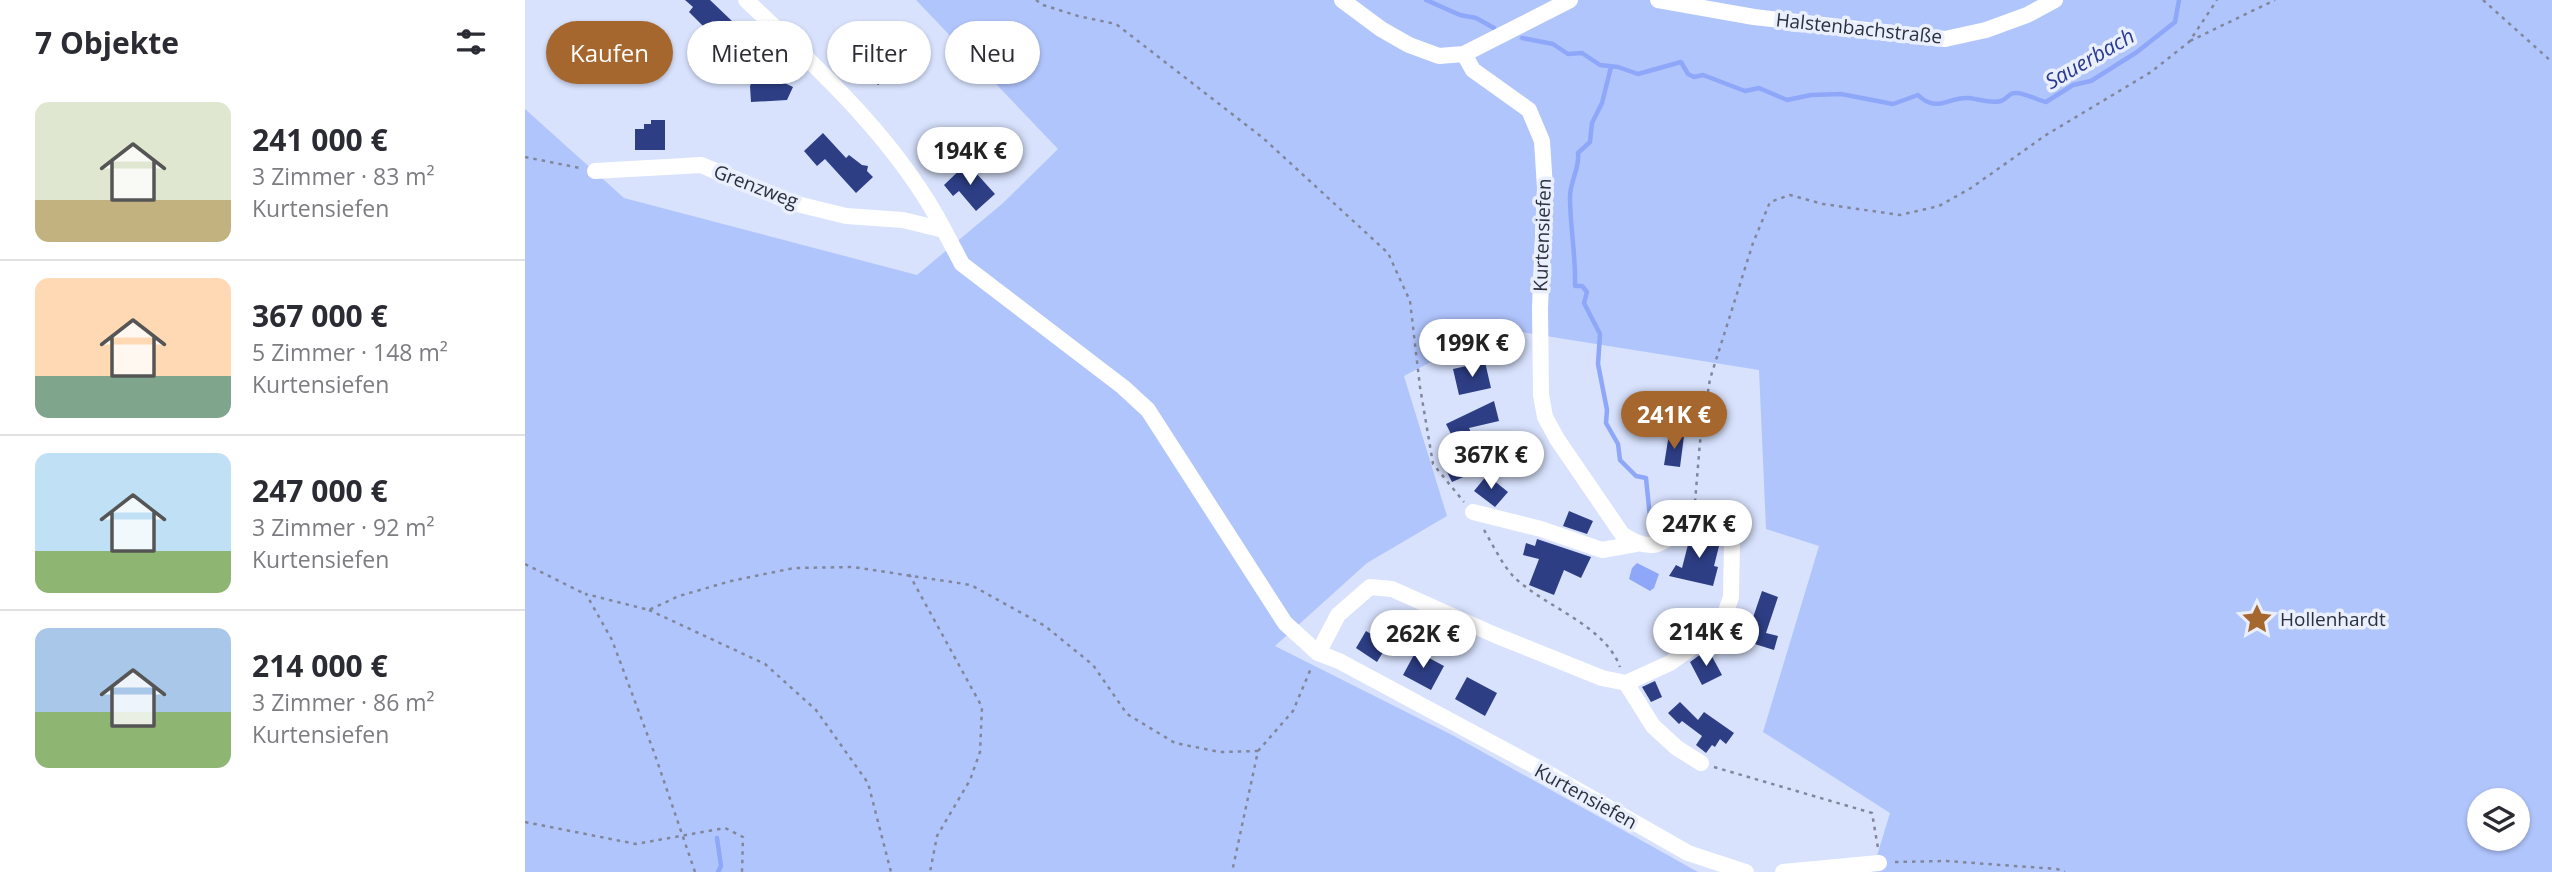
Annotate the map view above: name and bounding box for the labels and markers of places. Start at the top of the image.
pin: 194K € [913,128,1027,187]
pin: 199K € [1415,320,1529,379]
pin: 241K € [1617,392,1731,451]
pin: 367K € [1434,432,1548,491]
pin: 247K € [1642,500,1756,560]
place icon: Hollenhardt [2240,602,2274,636]
place label: Hollenhardt [2280,606,2386,632]
pin: 214K € [1649,608,1763,668]
pin: 262K € [1366,610,1480,670]

